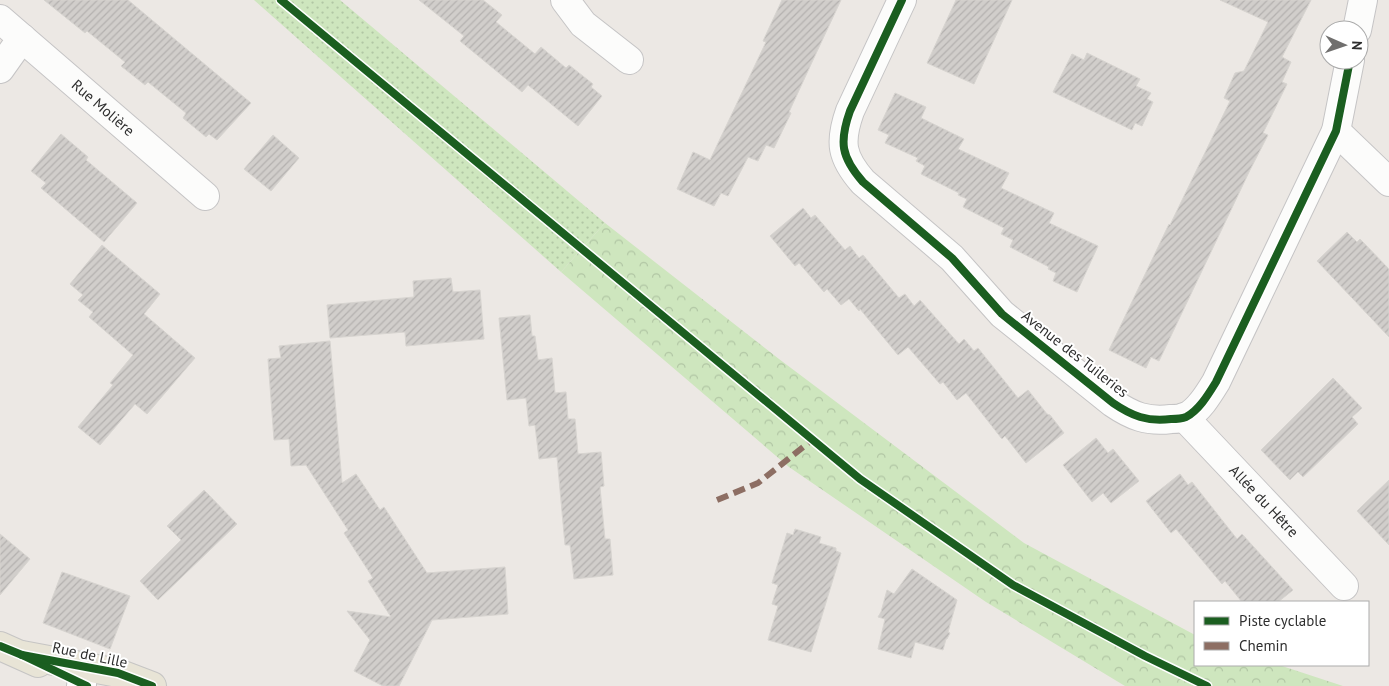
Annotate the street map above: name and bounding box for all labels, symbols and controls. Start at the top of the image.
north arrow [1319,20,1369,70]
text: N [1348,41,1366,50]
street label: Rue Molière [68,75,139,140]
street label: Avenue des Tuileries [1018,306,1133,401]
street label: Allée du Hêtre [1225,461,1303,541]
legend [1194,601,1369,666]
text: Piste cyclable [1239,611,1326,630]
text: Chemin [1239,636,1288,655]
street label: Rue de Lille [51,637,129,672]

